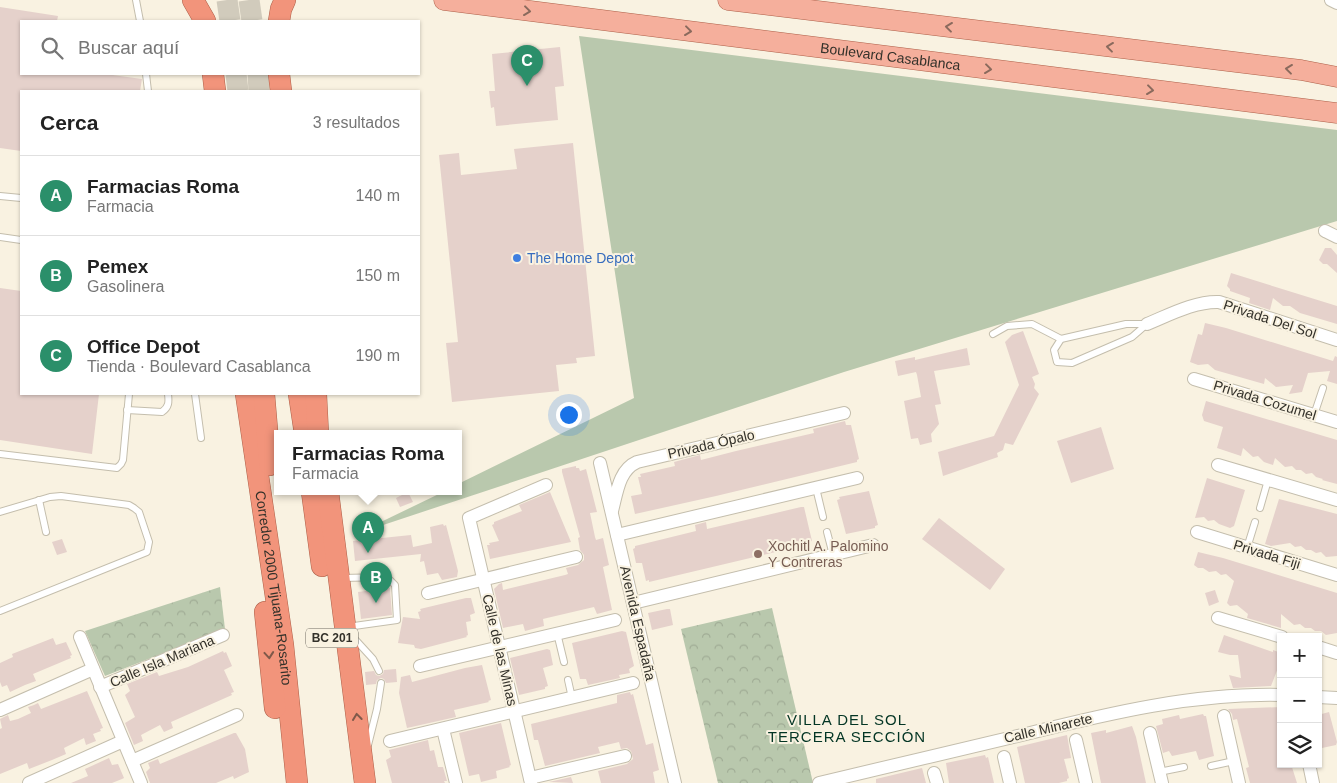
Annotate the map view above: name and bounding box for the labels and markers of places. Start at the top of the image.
pin: C [511,45,543,86]
place label: The Home Depot [527,250,634,266]
marker: The Home Depot [511,252,523,264]
pin: A [352,512,384,553]
place label: Xochitl A. Palomino Y Contreras [768,538,889,570]
marker: Xochitl A. Palomino Y Contreras [752,548,764,560]
pin: B [360,562,392,603]

